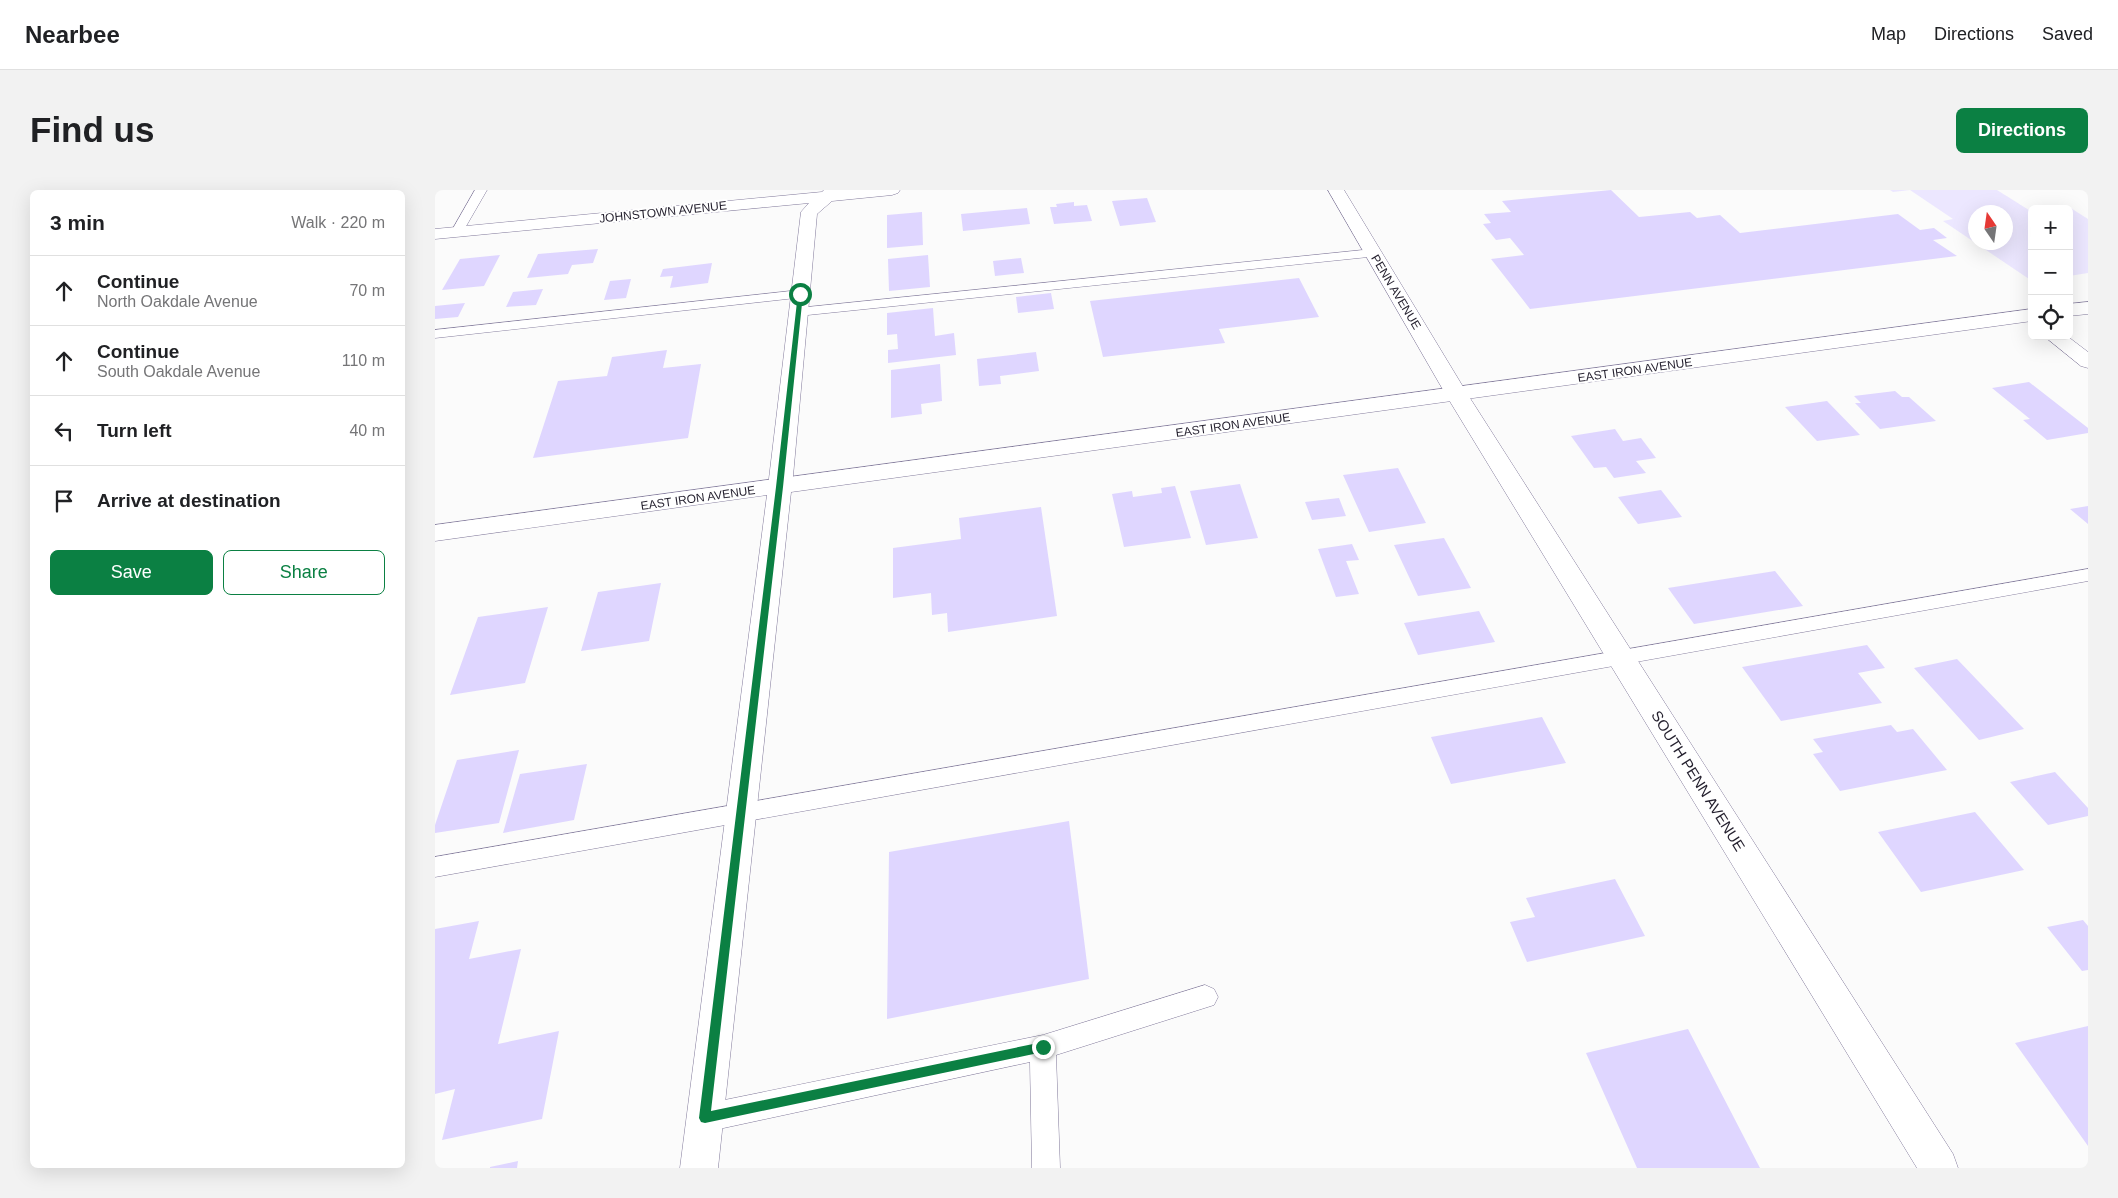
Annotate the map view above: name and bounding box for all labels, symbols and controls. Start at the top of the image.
text: Nearbee [25,21,120,48]
text: Map [1871,24,1906,44]
text: Directions [1934,24,2014,44]
text: Saved [2042,24,2093,44]
button: Directions [1956,108,2088,153]
text: Find us [30,110,154,149]
street label: JOHNSTOWN AVENUE [598,198,728,226]
north arrow [1968,205,2013,250]
map controls [2028,205,2073,340]
button: + [2028,205,2073,250]
text: 3 min [50,211,105,234]
text: Walk · 220 m [291,214,385,231]
button: − [2028,250,2073,295]
street label: PENN AVENUE [1368,252,1424,332]
text: Continue [97,271,179,292]
icon: ahead [50,277,78,305]
text: 70 m [349,282,385,299]
route start [789,283,812,306]
text: North Oakdale Avenue [97,293,258,310]
button: locate [2028,295,2073,340]
text: Continue [97,341,179,362]
icon: ahead [50,347,78,375]
text: 110 m [342,352,385,369]
street label: EAST IRON AVENUE [1577,355,1693,385]
text: South Oakdale Avenue [97,363,260,380]
street label: EAST IRON AVENUE [1175,410,1291,440]
icon: left [50,417,78,445]
text: Turn left [97,420,172,441]
text: 40 m [349,422,385,439]
street label: EAST IRON AVENUE [640,483,756,513]
icon: arrive [50,487,78,515]
text: Arrive at destination [97,490,281,511]
button: Save [50,550,213,595]
button: Share [223,550,385,595]
street label: SOUTH PENN AVENUE [1648,707,1749,854]
route end [1032,1036,1055,1059]

